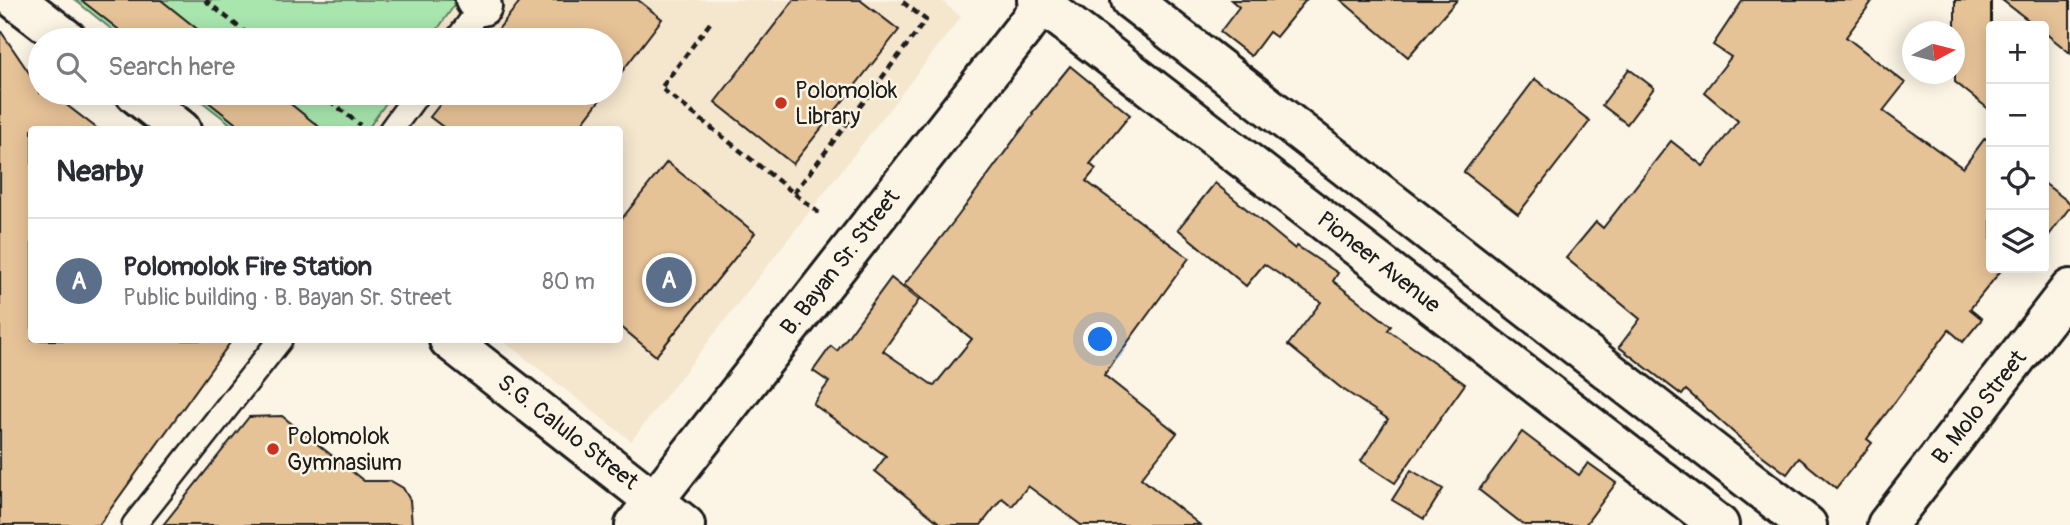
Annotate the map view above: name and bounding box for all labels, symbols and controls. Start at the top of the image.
north arrow [1902,21,1965,84]
map controls [1986,21,2049,273]
button: + [1986,21,2049,84]
search box [28,28,623,105]
icon: search [52,48,90,86]
text: Search here [108,51,235,83]
place label: Polomolok Library [795,76,898,131]
button: − [1986,84,2049,147]
marker: Polomolok Library [773,95,789,111]
button: locate [1986,147,2049,210]
text: Nearby [56,153,143,190]
street label: B. Bayan Sr. Street [774,183,906,341]
street label: Pioneer Avenue [1312,205,1447,320]
button: layers [1986,210,2049,273]
text: Polomolok Fire Station [123,251,372,283]
pin: A [646,254,692,306]
text: A [72,267,86,296]
text: 80 m [542,267,595,296]
text: Public building · B. Bayan Sr. Street [123,283,452,312]
your location [1083,322,1117,356]
street label: B. Molo Street [1925,343,2033,470]
street label: S.G. Calulo Street [492,368,645,496]
place label: Polomolok Gymnasium [287,422,402,477]
marker: Polomolok Gymnasium [265,441,281,457]

